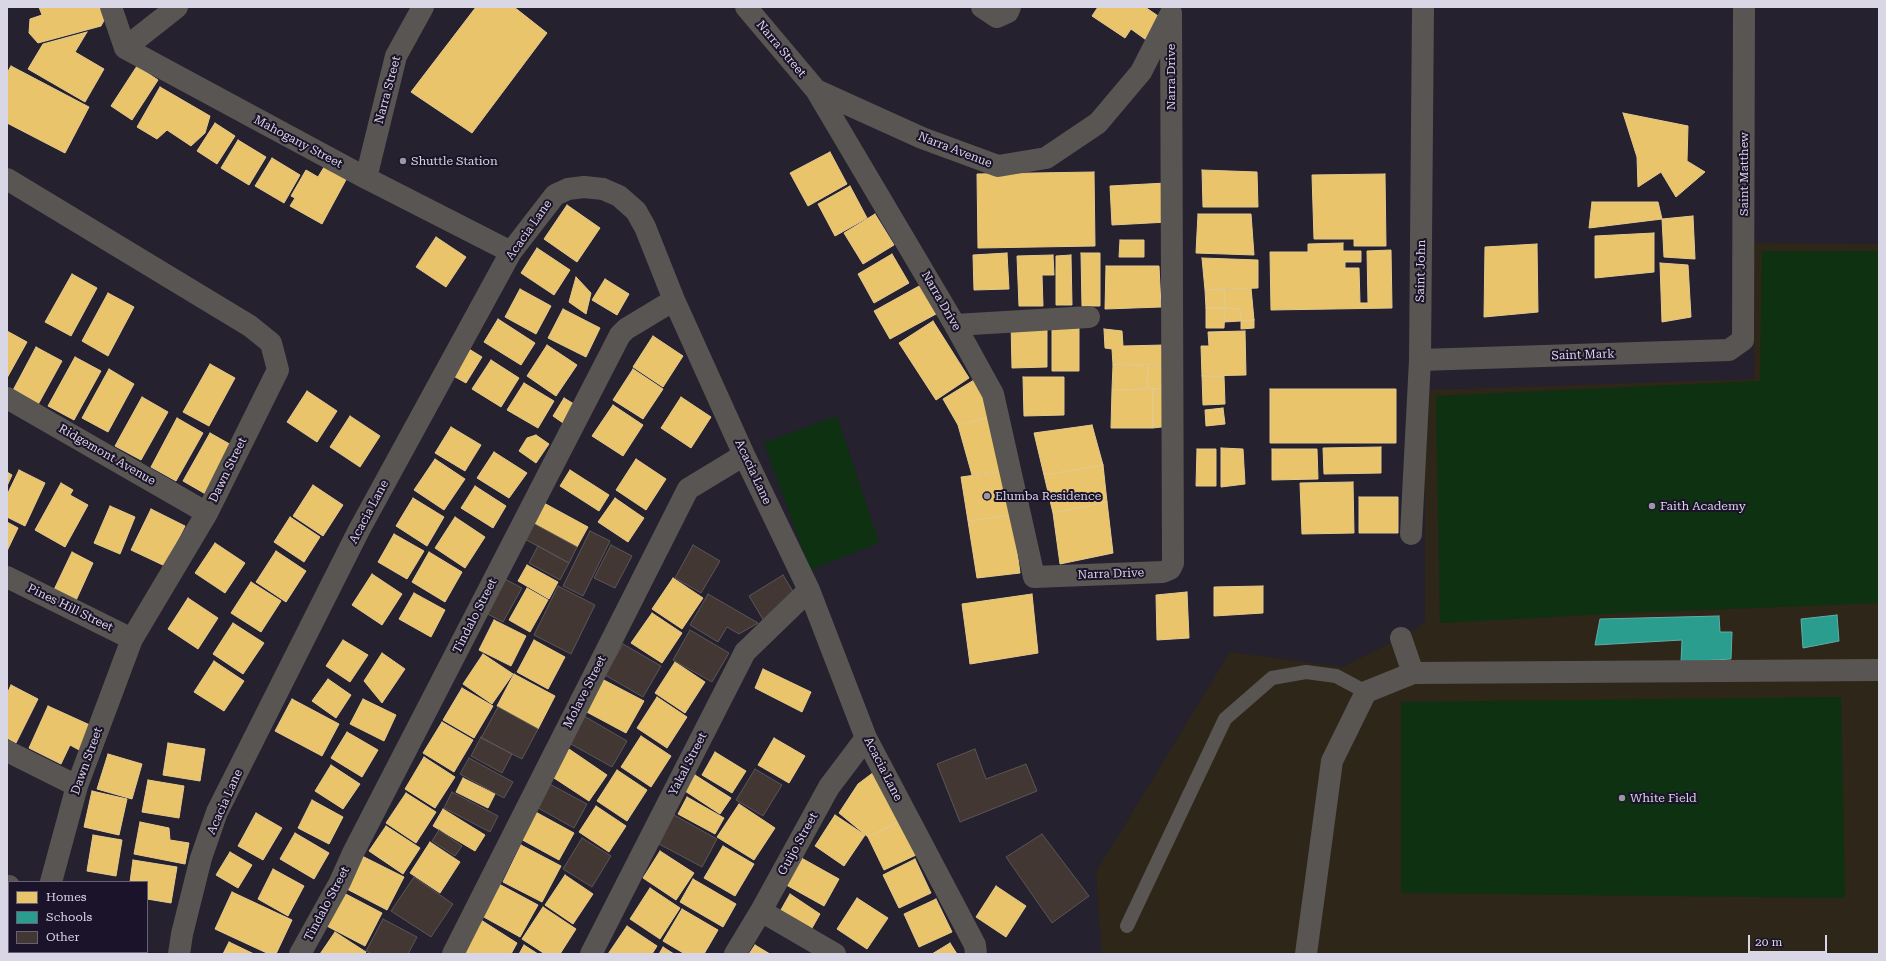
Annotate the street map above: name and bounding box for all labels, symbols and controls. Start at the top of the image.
street label: Narra Street [753,18,809,80]
street label: Narra Drive [1164,44,1178,110]
street label: Narra Street [372,55,404,125]
street label: Mahogany Street [251,113,345,171]
street label: Narra Avenue [916,129,994,171]
street label: Saint Matthew [1737,132,1751,216]
place label: Shuttle Station [411,154,498,168]
marker: Shuttle Station [398,156,408,166]
street label: Acacia Lane [503,197,555,263]
street label: Saint John [1413,240,1429,302]
street label: Narra Drive [918,269,964,333]
street label: Saint Mark [1551,347,1615,363]
street label: Ridgemont Avenue [56,421,158,489]
street label: Dawn Street [206,435,250,505]
street label: Acacia Lane [732,437,774,507]
street label: Acacia Lane [346,478,392,546]
place label: Elumba Residence [995,489,1101,503]
marker: Elumba Residence [982,491,992,501]
place label: Faith Academy [1660,499,1746,513]
marker: Faith Academy [1647,501,1657,511]
street label: Narra Drive [1077,566,1145,582]
street label: Tindalo Street [450,576,500,656]
street label: Pines Hill Street [25,581,115,635]
street label: Molave Street [561,653,609,731]
street label: Dawn Street [68,725,106,797]
street label: Yakal Street [666,730,710,798]
street label: Acacia Lane [861,735,905,803]
street label: Acacia Lane [204,767,246,837]
place label: White Field [1630,791,1697,805]
marker: White Field [1617,793,1627,803]
street label: Guijo Street [775,810,821,878]
street label: Tindalo Street [301,864,353,944]
legend [8,881,148,953]
text: Homes [46,890,86,904]
text: Schools [46,910,92,924]
scale bar [1750,927,1829,953]
text: Other [46,930,79,944]
text: 20 m [1755,935,1782,949]

